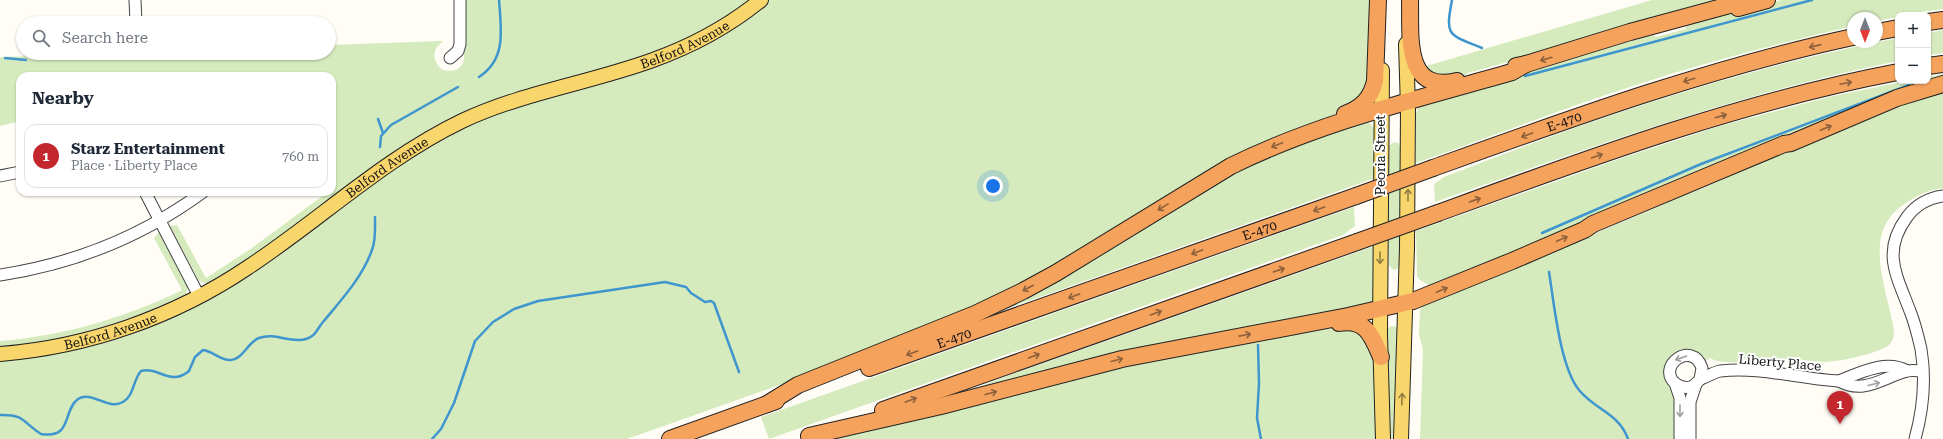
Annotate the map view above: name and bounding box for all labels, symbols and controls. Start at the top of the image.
north arrow [1847,12,1883,48]
map controls [1895,12,1931,84]
button: + [1895,12,1931,48]
search box [16,16,336,60]
street label: Belford Avenue [638,18,732,72]
icon: search [30,27,52,49]
text: Search here [62,29,148,47]
one-way arrow [1809,42,1822,50]
button: − [1895,48,1931,84]
one-way arrow [1540,55,1553,63]
one-way arrow [1683,77,1696,84]
one-way arrow [1839,78,1852,86]
text: Nearby [32,88,94,108]
street label: E-470 [1545,109,1584,135]
one-way arrow [1714,112,1727,119]
street label: Peoria Street [1373,115,1388,195]
one-way arrow [1820,124,1832,131]
one-way arrow [1521,131,1533,139]
street label: Belford Avenue [343,134,431,201]
text: Starz Entertainment [71,140,225,158]
one-way arrow [1272,142,1284,149]
text: 1 [42,149,50,164]
text: 760 m [282,149,319,164]
one-way arrow [1591,152,1603,160]
text: Place · Liberty Place [71,158,197,173]
your location [983,176,1003,196]
one-way arrow [1404,189,1412,202]
one-way arrow [1468,195,1480,203]
one-way arrow [1158,203,1169,211]
one-way arrow [1314,205,1326,213]
street label: E-470 [1240,218,1279,244]
one-way arrow [1556,235,1568,242]
one-way arrow [1191,249,1203,257]
one-way arrow [1376,251,1384,264]
one-way arrow [1272,265,1284,273]
one-way arrow [1022,285,1034,293]
one-way arrow [1436,285,1448,293]
one-way arrow [1069,292,1081,300]
one-way arrow [1150,309,1163,316]
street label: Belford Avenue [63,310,159,353]
street label: E-470 [935,325,973,352]
one-way arrow [1238,331,1251,339]
one-way arrow [906,350,918,358]
street label: Liberty Place [1738,351,1822,374]
one-way arrow [1027,352,1039,360]
one-way arrow [1676,354,1688,362]
one-way arrow [1110,355,1123,363]
one-way arrow [1867,380,1880,388]
one-way arrow [985,388,998,396]
pin: 1 [1827,391,1853,424]
one-way arrow [1398,393,1405,406]
one-way arrow [905,396,918,403]
one-way arrow [1676,404,1684,417]

